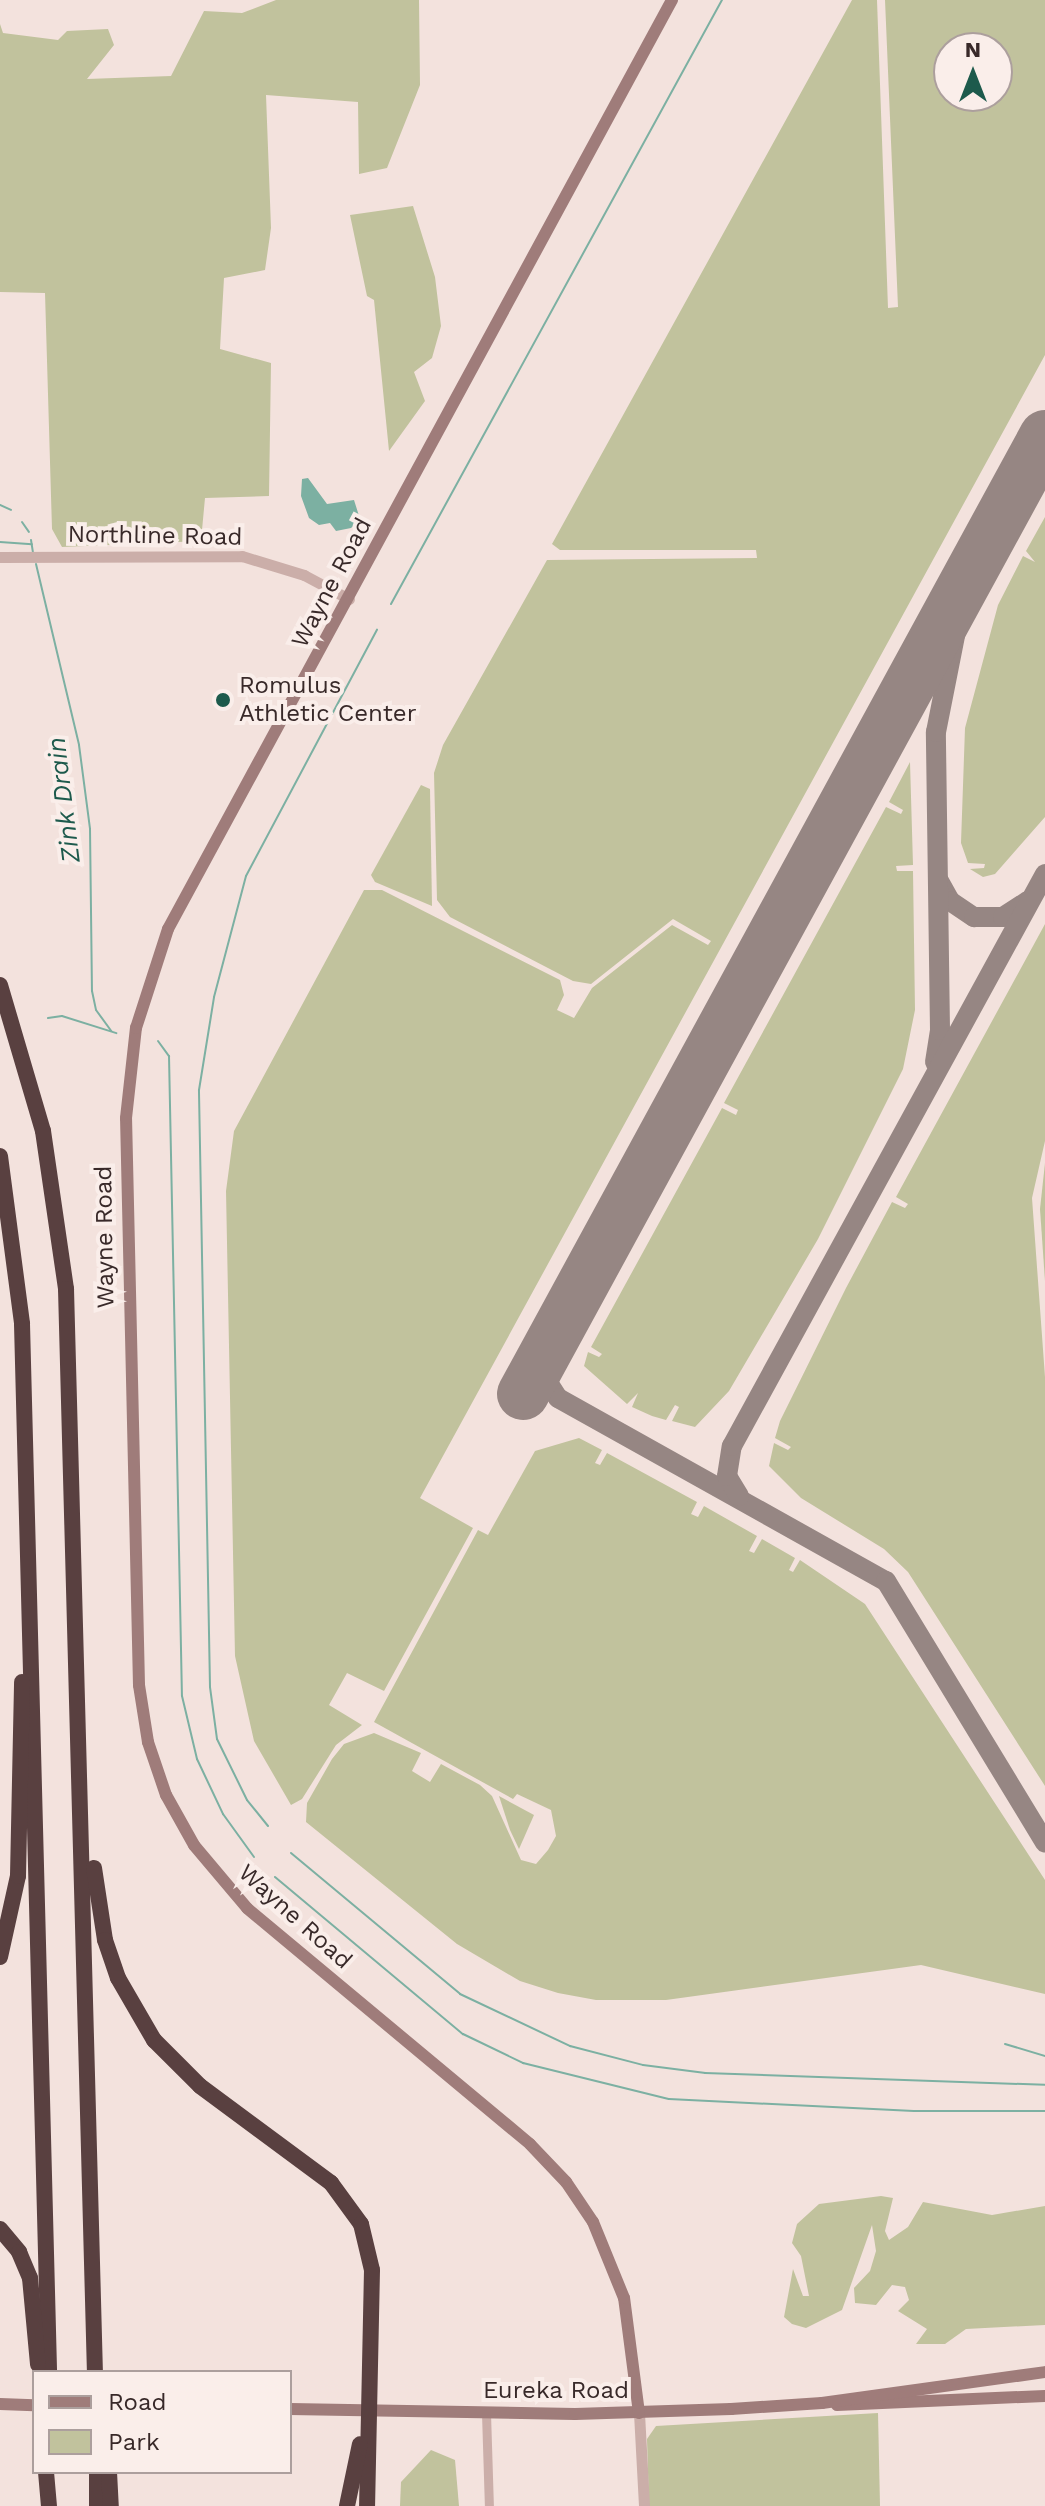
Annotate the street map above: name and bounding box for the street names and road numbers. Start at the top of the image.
street label: Wayne Road [286,513,378,653]
street label: Northline Road [67,520,243,552]
street label: Wayne Road [89,1165,121,1309]
street label: Wayne Road [232,1859,358,1975]
street label: Eureka Road [483,2377,629,2405]

